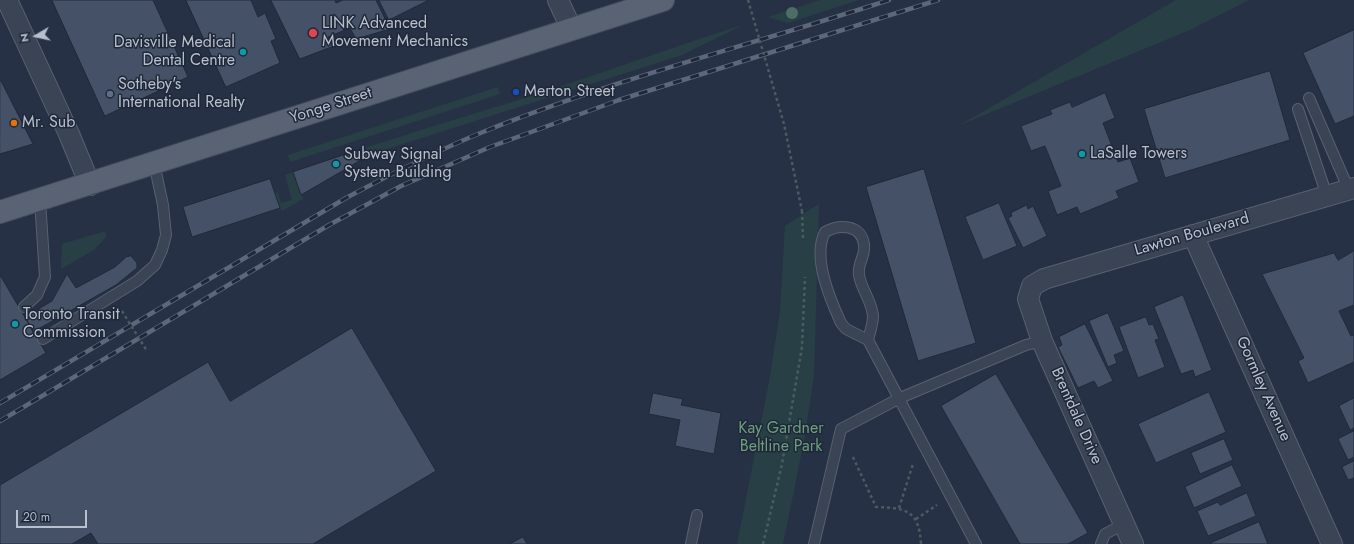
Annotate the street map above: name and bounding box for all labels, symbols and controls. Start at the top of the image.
place label: LINK Advanced Movement Mechanics [322,14,468,52]
north arrow [16,16,56,56]
marker: LINK Advanced Movement Mechanics [307,27,319,39]
text: N [16,32,33,43]
place label: Davisville Medical Dental Centre [114,33,235,71]
marker: Davisville Medical Dental Centre [238,47,248,57]
place label: Sotheby's International Realty [118,75,245,113]
place label: Merton Street [524,82,615,102]
street label: Yonge Street [288,84,374,128]
marker: Merton Street [511,87,521,97]
marker: Sotheby's International Realty [105,89,115,99]
place label: Mr. Sub [22,113,75,133]
marker: Mr. Sub [9,118,19,128]
place label: LaSalle Towers [1090,144,1187,164]
place label: Subway Signal System Building [344,145,452,183]
marker: LaSalle Towers [1077,149,1087,159]
marker: Subway Signal System Building [331,159,341,169]
street label: Lawton Boulevard [1132,209,1252,261]
place label: Toronto Transit Commission [23,305,120,343]
marker: Toronto Transit Commission [10,319,20,329]
street label: Gormley Avenue [1231,334,1295,444]
street label: Brentdale Drive [1046,365,1106,467]
park label: Kay Gardner Beltline Park [738,419,824,457]
scale bar [18,502,89,528]
text: 20 m [23,508,50,526]

